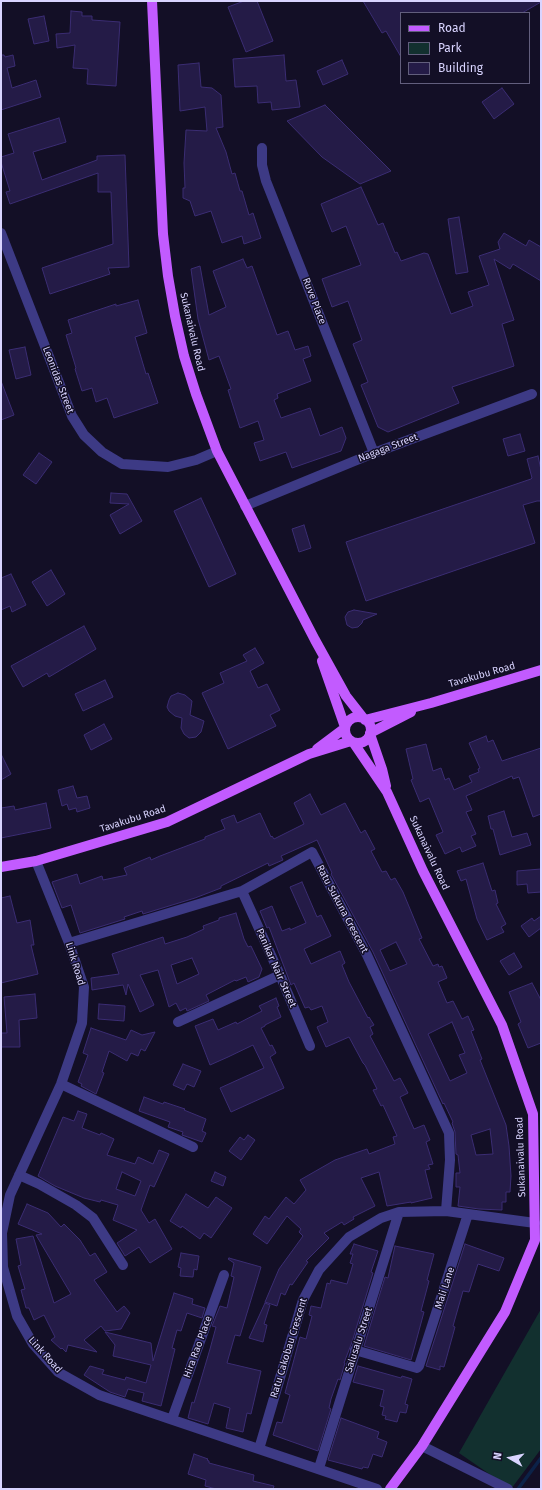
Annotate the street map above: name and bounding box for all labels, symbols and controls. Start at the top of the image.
legend [400,12,530,84]
text: Road [438,21,466,35]
text: Park [438,41,462,55]
text: Building [438,61,483,75]
street label: Ruve Place [300,276,328,326]
street label: Sukanaivalu Road [177,292,207,372]
street label: Leonidas Street [40,345,76,415]
street label: Nagaga Street [357,431,419,465]
street label: Tavakubu Road [447,660,517,690]
street label: Tavakubu Road [99,803,167,835]
street label: Sukanaivalu Road [407,814,451,892]
street label: Ratu Sukuna Crescent [314,863,370,955]
street label: Panikar Nair Street [253,927,299,1009]
street label: Link Road [63,941,87,987]
street label: Sukanaivalu Road [514,1117,528,1197]
street label: Mali Lane [433,1266,457,1310]
street label: Ratu Cakobau Crescent [268,1297,310,1399]
street label: Salusalu Street [343,1306,375,1374]
street label: Hira Rao Place [181,1314,215,1380]
street label: Link Road [26,1334,64,1376]
north arrow [490,1438,530,1478]
text: N [491,1451,505,1461]

